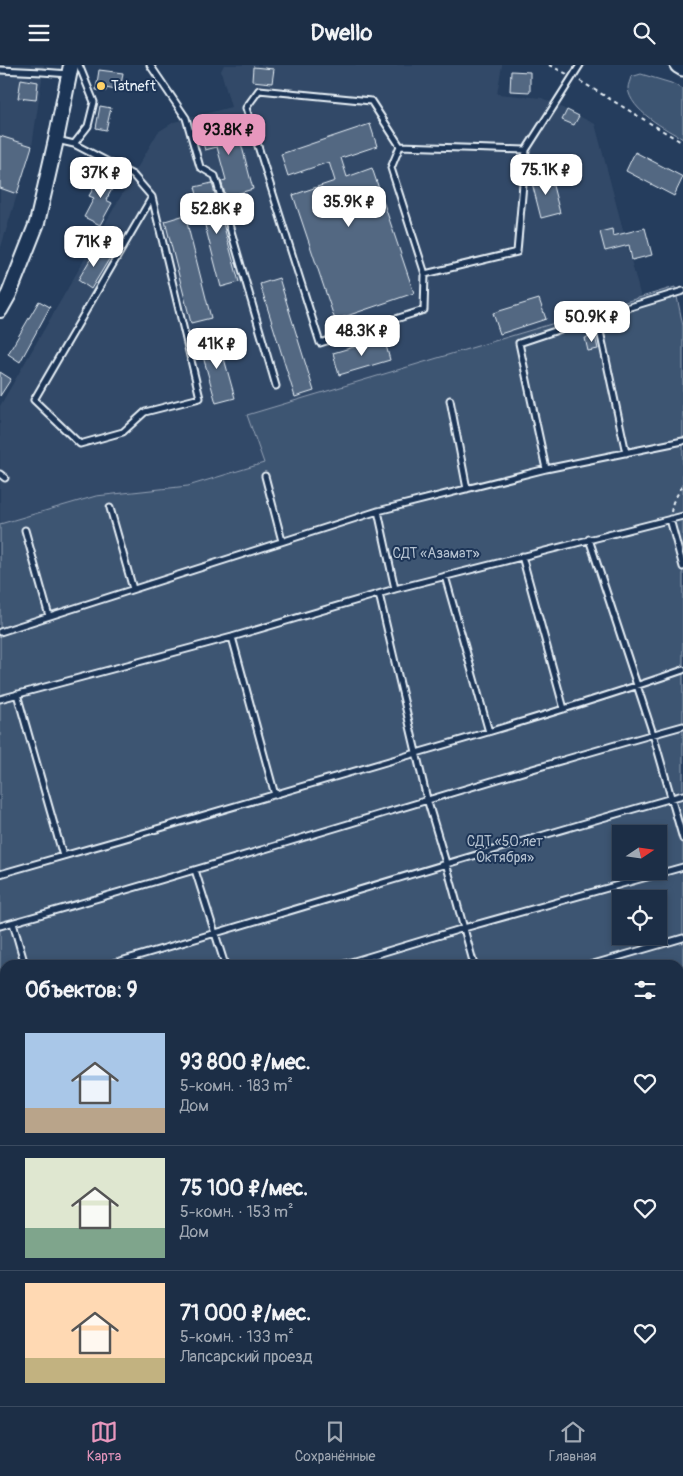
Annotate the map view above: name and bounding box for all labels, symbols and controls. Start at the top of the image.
icon: menu [25,19,53,47]
text: Dwello [311,19,372,47]
icon: search [630,19,658,47]
place label: Tatneft [111,78,156,95]
marker: Tatneft [95,80,107,92]
pin: 93.8K ₽ [183,113,275,156]
text: 93.8K ₽ [203,120,255,140]
pin: 75.1K ₽ [500,153,592,196]
pin: 37K ₽ [66,157,136,199]
text: 75.1K ₽ [521,160,571,180]
text: 37K ₽ [81,163,121,183]
pin: 35.9K ₽ [303,185,395,228]
text: 35.9K ₽ [323,192,375,212]
pin: 52.8K ₽ [171,193,263,235]
text: 52.8K ₽ [191,199,243,219]
pin: 71K ₽ [59,225,129,268]
text: 71K ₽ [75,232,113,252]
pin: 50.9K ₽ [546,301,638,343]
text: 50.9K ₽ [565,307,619,327]
pin: 48.3K ₽ [316,315,408,357]
text: 48.3K ₽ [336,321,388,341]
pin: 41K ₽ [182,327,252,370]
text: 41K ₽ [198,334,236,354]
park label: СДТ «Азамат» [393,545,480,562]
north arrow [612,825,668,880]
map controls [612,825,667,945]
park label: СДТ «50 лет Октября» [467,833,543,866]
button: locate [612,890,667,945]
icon: filters [631,976,659,1004]
text: Объектов: 9 [25,977,138,1004]
text: 93 800 ₽/мес. [180,1049,311,1076]
icon: home [65,1053,125,1113]
icon: heart [631,1069,659,1097]
text: 5-комн. · 183 m² [180,1076,293,1096]
text: Дом [180,1096,209,1116]
text: 75 100 ₽/мес. [180,1175,308,1202]
icon: home [65,1178,125,1238]
icon: heart [631,1194,659,1222]
text: 5-комн. · 153 m² [180,1202,294,1222]
text: Дом [180,1222,209,1242]
text: 71 000 ₽/мес. [180,1300,311,1327]
icon: home [65,1303,125,1363]
icon: heart [631,1319,659,1347]
text: 5-комн. · 133 m² [180,1327,294,1347]
text: Лапсарский проезд [180,1347,312,1367]
tab: Карта [87,1418,121,1465]
tab: Сохранённые [295,1418,375,1465]
tab: Главная [549,1418,596,1465]

